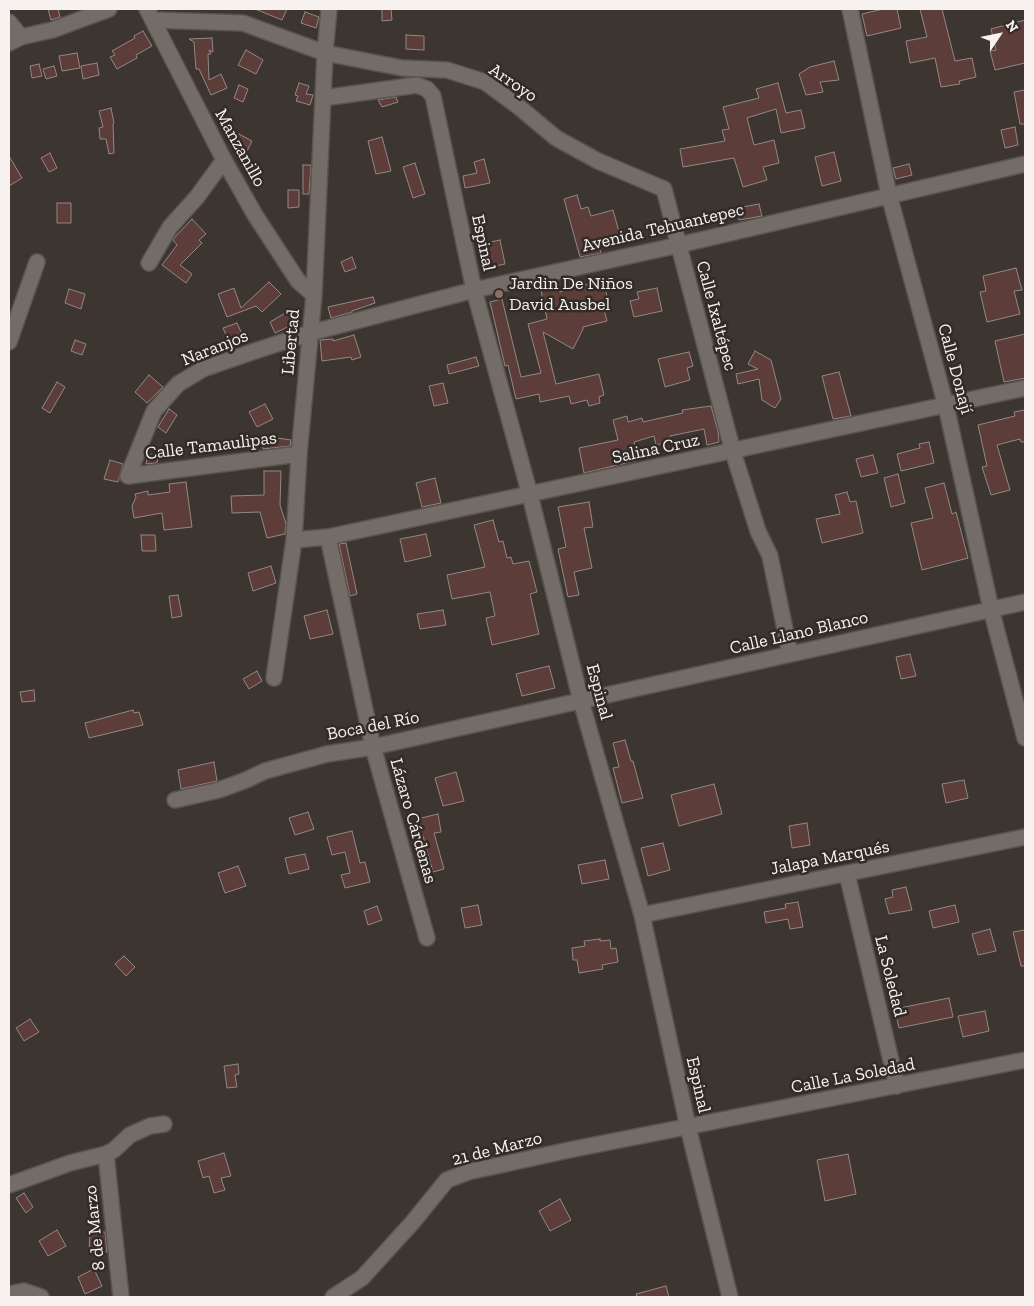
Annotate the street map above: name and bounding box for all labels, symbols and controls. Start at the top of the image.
north arrow [974,10,1024,60]
text: N [1002,17,1022,35]
street label: Arroyo [485,59,541,107]
street label: Manzanillo [210,105,270,191]
street label: Avenida Tehuantepec [580,199,746,257]
street label: Espinal [466,213,500,273]
street label: Calle Ixaltépec [691,259,741,373]
place label: Jardin De Niños David Ausbel [509,273,633,316]
marker: Jardin De Niños David Ausbel [493,288,505,300]
street label: Libertad [277,308,305,376]
street label: Calle Donají [933,321,977,417]
street label: Naranjos [179,325,251,371]
street label: Calle Tamaulipas [144,427,278,465]
street label: Salina Cruz [610,429,702,469]
street label: Calle Llano Blanco [728,607,870,659]
street label: Espinal [581,662,617,722]
street label: Boca del Río [325,706,421,746]
street label: Lázaro Cárdenas [385,756,441,886]
street label: Jalapa Marqués [769,836,891,880]
street label: La Soledad [869,933,911,1019]
street label: Calle La Soledad [789,1053,917,1099]
street label: Espinal [681,1055,715,1115]
street label: 21 de Marzo [450,1127,544,1171]
street label: 8 de Marzo [80,1184,110,1272]

